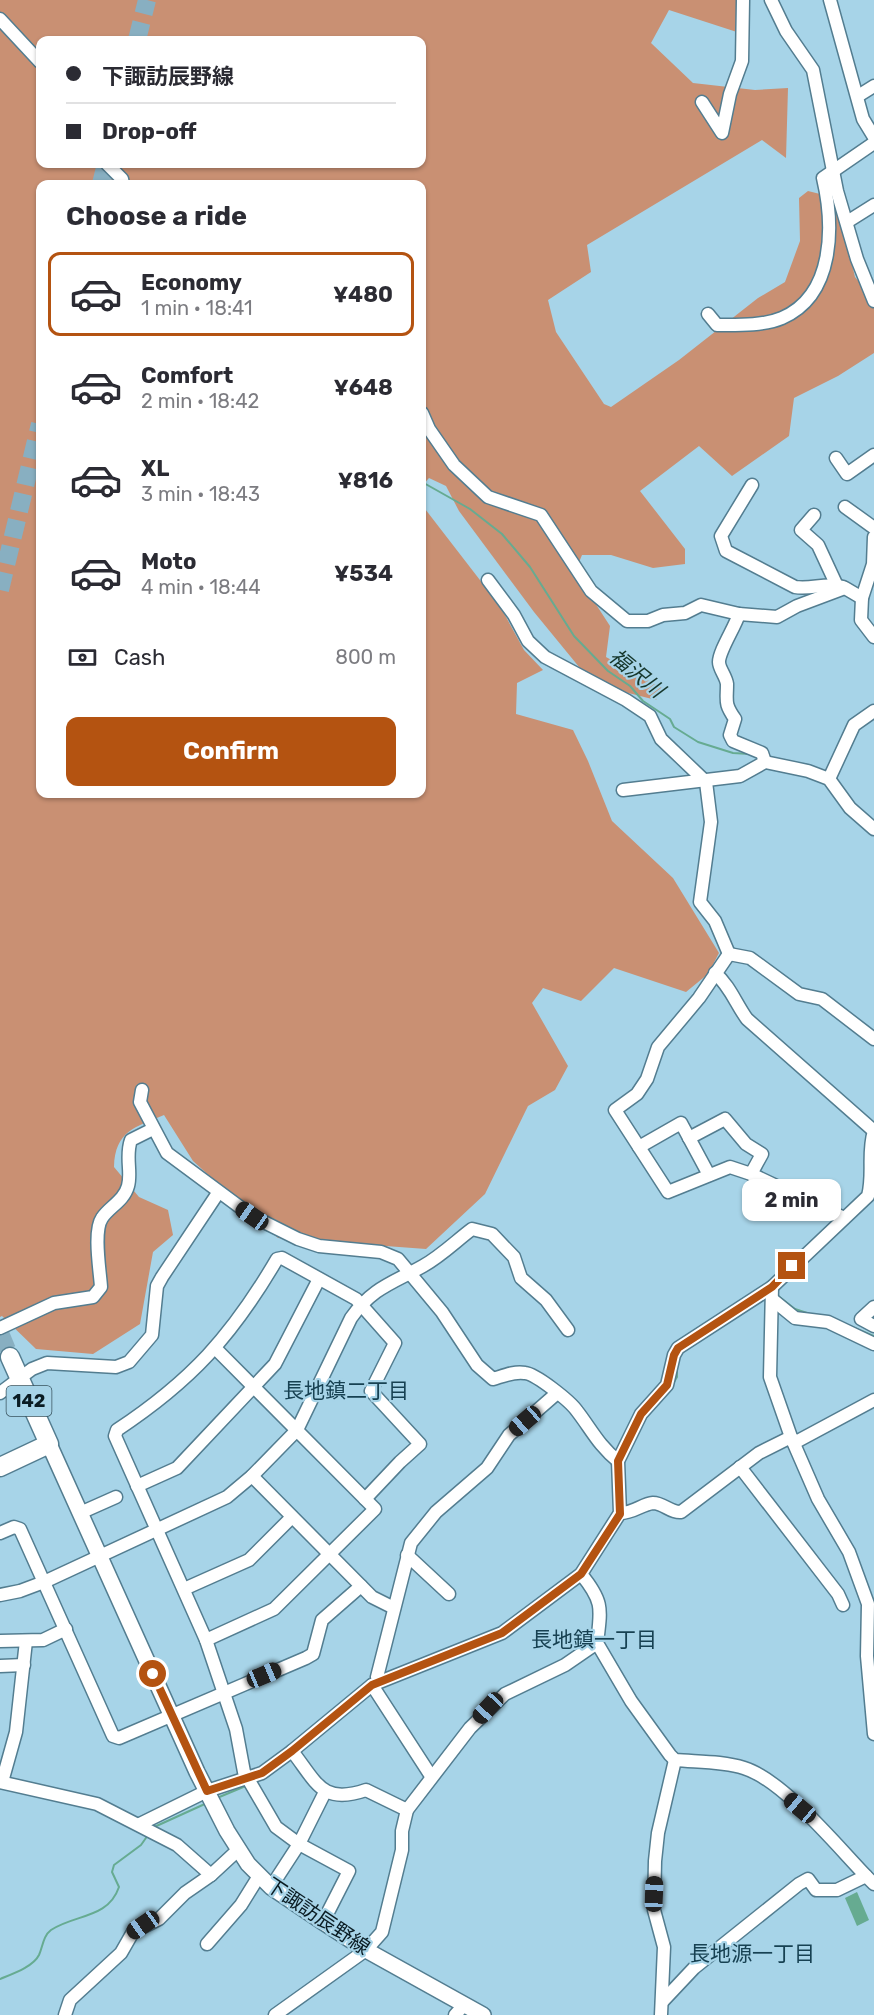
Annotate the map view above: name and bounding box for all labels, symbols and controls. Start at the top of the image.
text: 下諏訪辰野線 [102,63,234,90]
text: Drop-off [102,118,197,145]
text: Choose a ride [66,200,247,232]
icon: car [69,267,123,321]
text: Economy [141,269,242,296]
text: ¥480 [333,281,393,308]
text: 1 min · 18:41 [141,296,253,320]
icon: car [69,360,123,414]
text: Comfort [141,362,233,389]
text: ¥648 [334,374,393,401]
text: 2 min · 18:42 [141,389,259,413]
icon: car [69,453,123,507]
text: XL [141,455,169,482]
text: ¥816 [338,467,393,494]
text: 3 min · 18:43 [141,482,260,506]
icon: car [69,546,123,600]
text: Moto [141,548,196,575]
text: ¥534 [334,560,393,587]
text: 4 min · 18:44 [141,575,261,599]
icon: cash [66,641,99,674]
water label: 福沢川 [605,643,671,704]
text: Cash [114,644,165,671]
text: 800 m [335,645,396,669]
button: Confirm [66,717,396,786]
callout: 2 min [742,1179,842,1221]
text: 2 min [764,1188,819,1212]
car [232,1198,272,1234]
route end [778,1252,805,1279]
district label: 長地鎮二丁目 [283,1378,409,1403]
road number: 142 [6,1386,51,1416]
car [506,1402,544,1440]
district label: 長地鎮一丁目 [531,1627,657,1652]
route start [139,1660,166,1687]
car [244,1660,284,1690]
car [469,1689,507,1727]
car [780,1790,820,1826]
street label: 下諏訪辰野線 [262,1872,374,1960]
car [644,1876,664,1912]
car [123,1907,163,1943]
district label: 長地源一丁目 [689,1941,815,1966]

